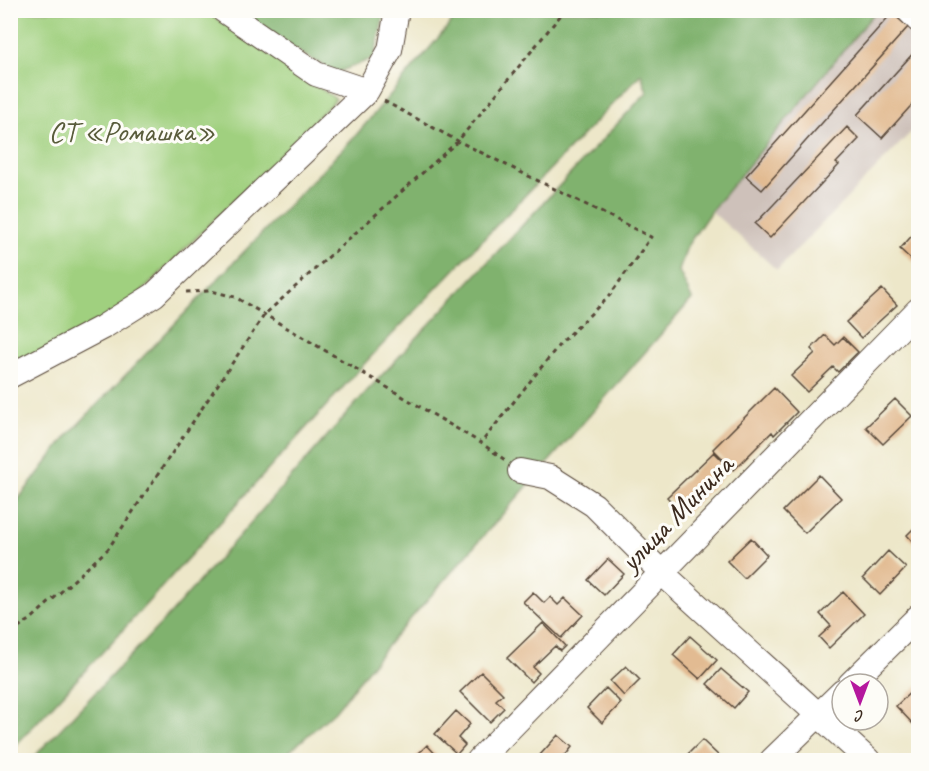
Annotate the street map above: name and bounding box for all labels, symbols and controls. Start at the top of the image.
park label: СТ «Ромашка» [49,112,215,150]
street label: улица Минина [610,445,743,581]
north arrow [830,672,890,732]
text: С [854,706,864,726]

